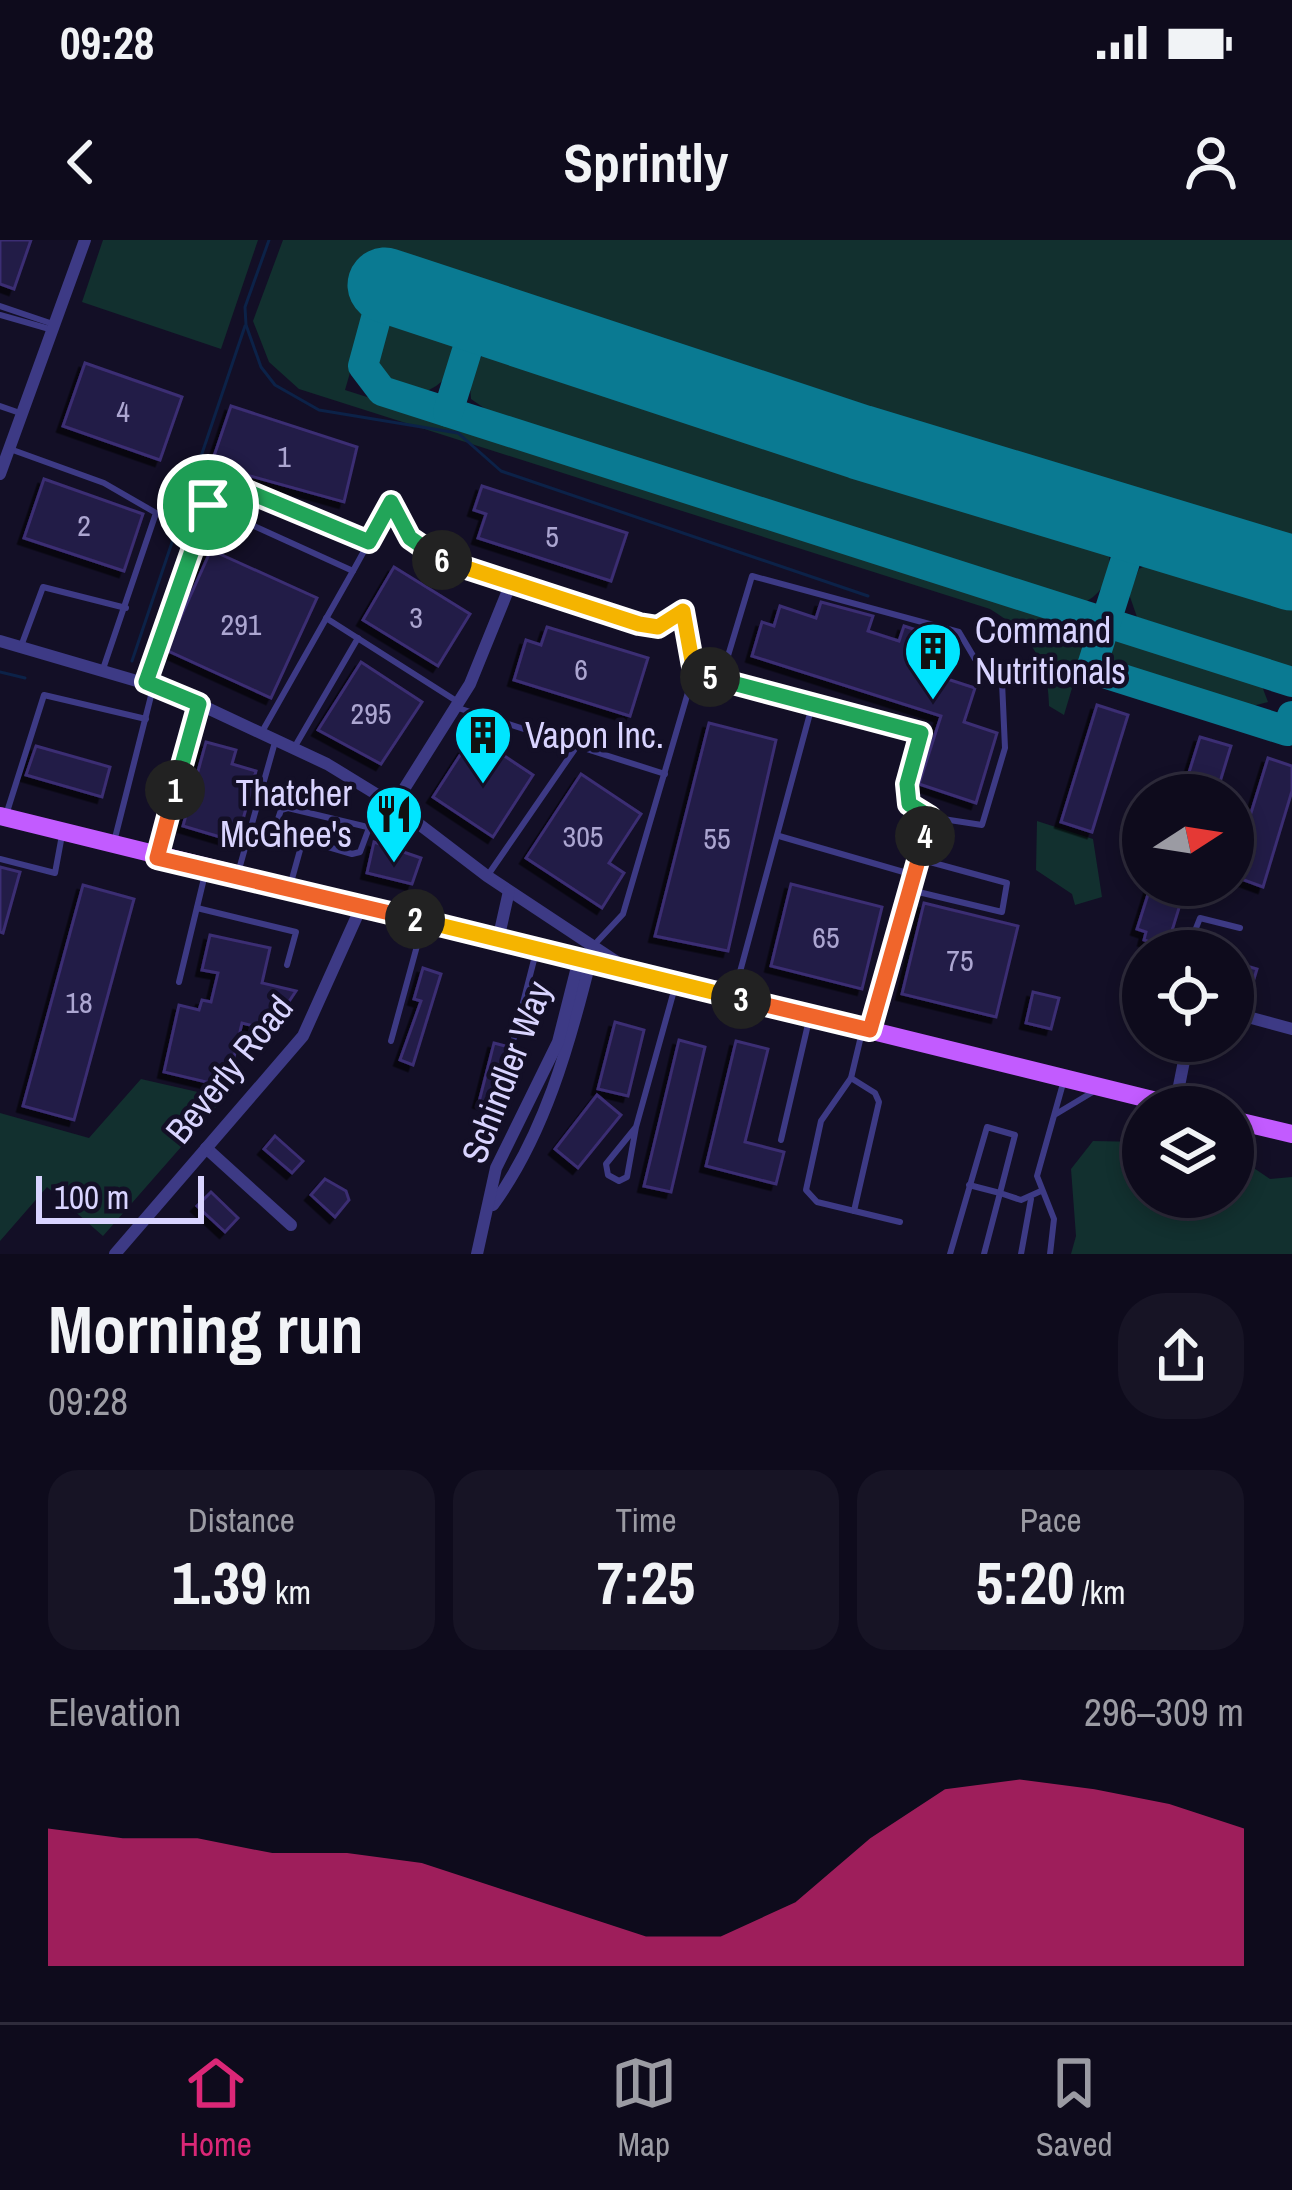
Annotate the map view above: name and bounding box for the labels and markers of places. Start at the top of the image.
pin [157,454,259,556]
pin: 6 [412,530,472,590]
place label: Command Nutritionals [975,606,1126,695]
building icon: Command Nutritionals [902,620,964,702]
pin: 5 [680,647,740,707]
building icon: Vapon Inc. [452,704,514,786]
place label: Vapon Inc. [525,711,664,759]
pin: 1 [145,760,205,820]
place label: Thatcher McGhee's [220,769,352,858]
restaurant icon: Thatcher McGhee's [363,783,425,865]
pin: 4 [895,806,955,866]
pin: 2 [385,889,445,949]
pin: 3 [711,969,771,1029]

